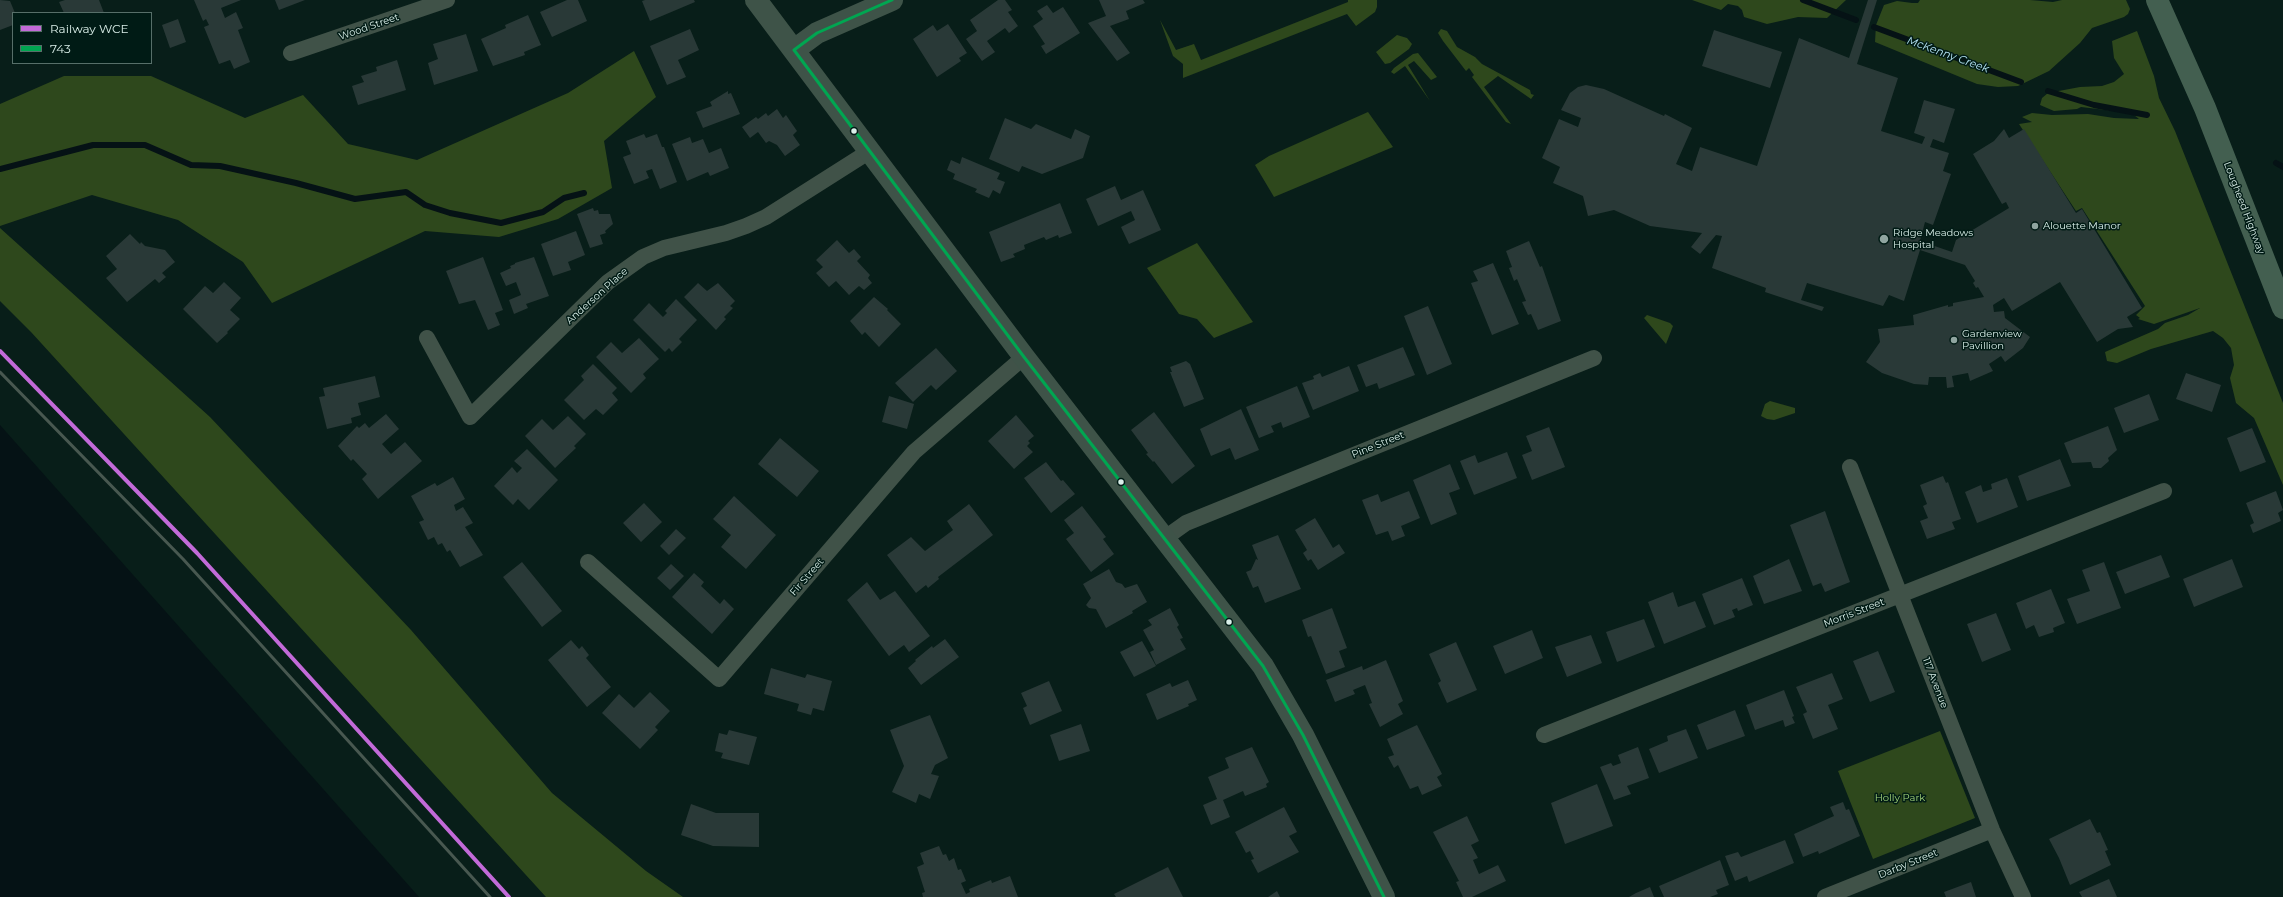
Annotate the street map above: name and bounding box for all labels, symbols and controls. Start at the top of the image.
street label: Wood Street [337,11,401,43]
legend [12,12,152,64]
text: Railway WCE [50,21,129,36]
water label: McKenny Creek [1905,34,1991,76]
text: 743 [50,41,71,56]
unlabelled marker [849,126,859,136]
street label: Lougheed Highway [2221,160,2267,256]
place label: Alouette Manor [2043,220,2121,232]
marker: Alouette Manor [2030,221,2040,231]
place label: Ridge Meadows Hospital [1893,227,1973,250]
marker: Ridge Meadows Hospital [1878,233,1890,245]
street label: Anderson Place [564,265,630,327]
place label: Gardenview Pavillion [1962,328,2022,352]
marker: Gardenview Pavillion [1949,335,1959,345]
street label: Pine Street [1350,429,1406,461]
unlabelled marker [1116,477,1126,487]
street label: Fir Street [787,556,827,598]
street label: Morris Street [1822,596,1886,630]
unlabelled marker [1224,617,1234,627]
street label: 117 Avenue [1920,656,1950,710]
park label: Holly Park [1875,792,1925,804]
street label: Darby Street [1877,847,1939,881]

